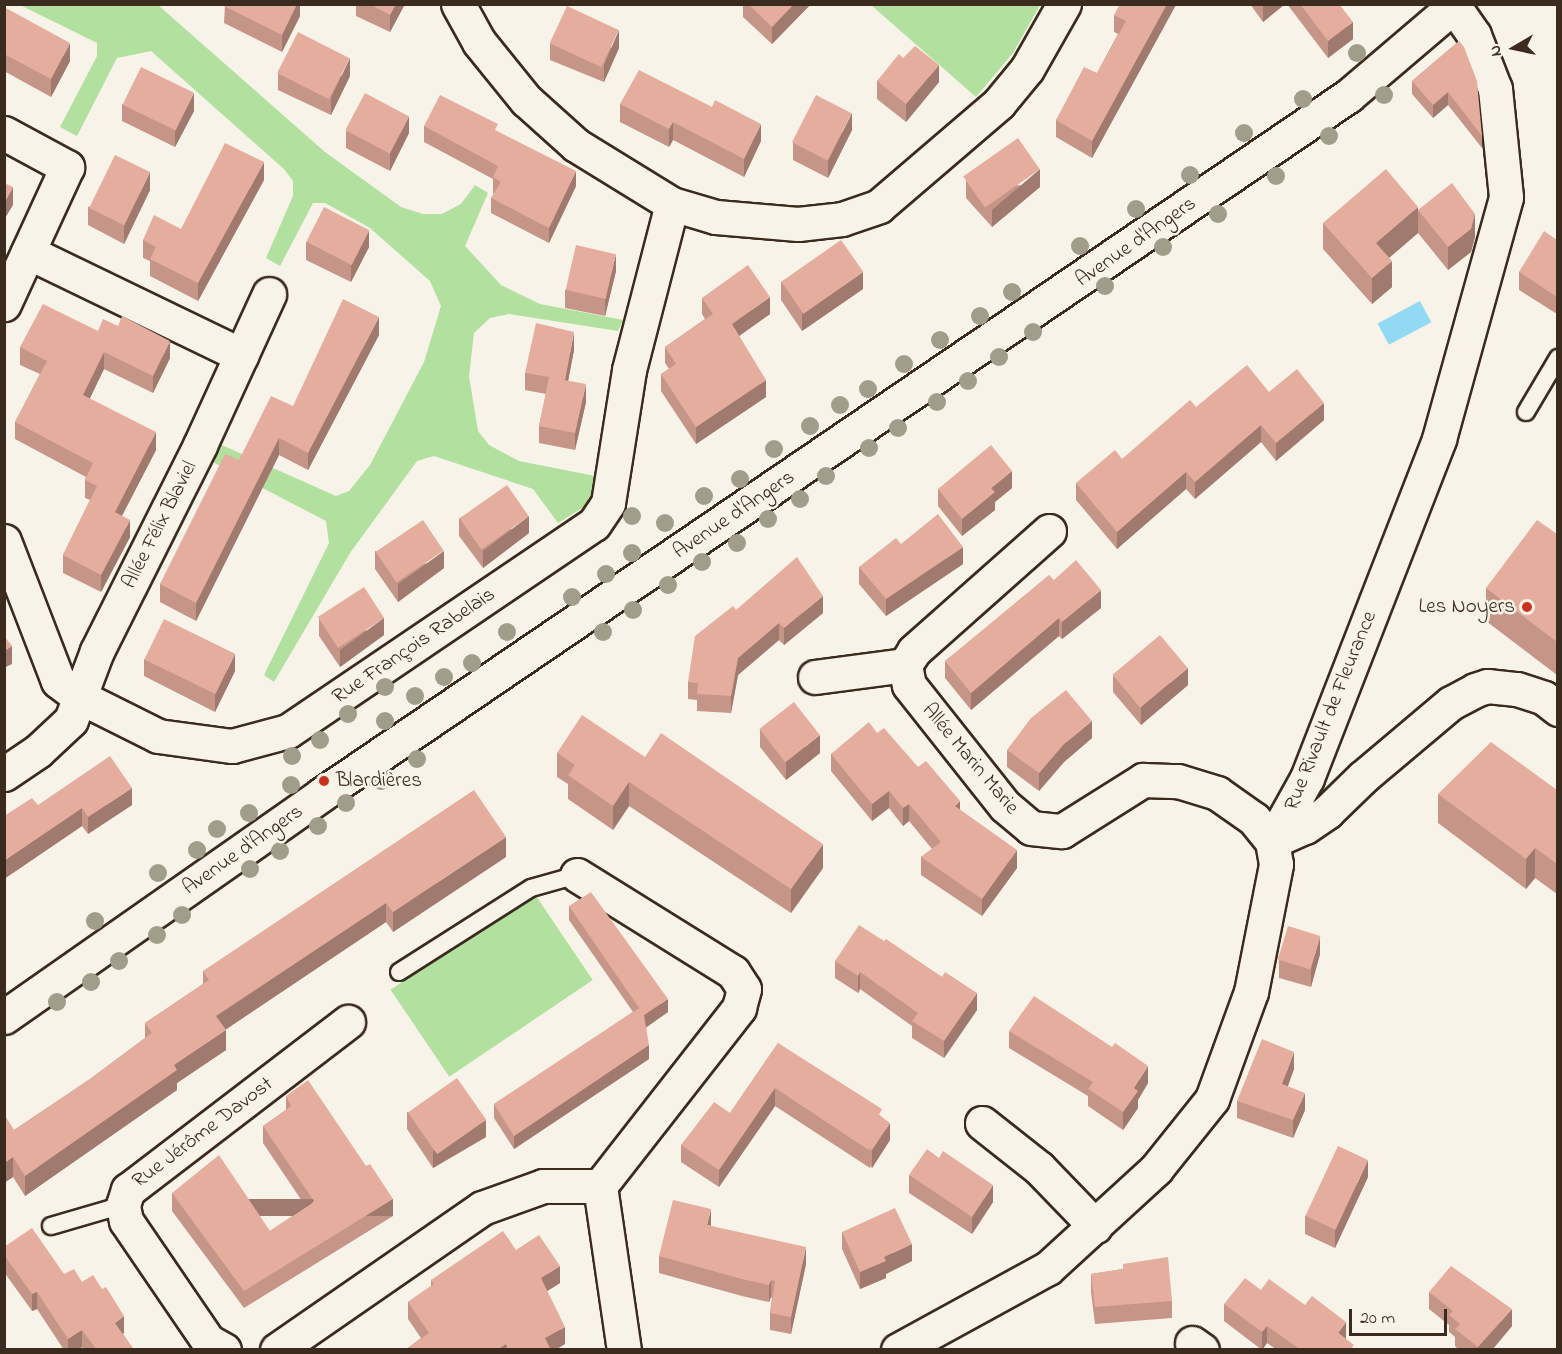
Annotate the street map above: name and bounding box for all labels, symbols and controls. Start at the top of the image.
north arrow [1484,18,1544,78]
text: N [1484,44,1509,58]
street label: Avenue d'Angers [1071,191,1201,293]
street label: Allée Félix Blaviel [117,457,203,593]
street label: Avenue d'Angers [668,465,800,565]
street label: Rue François Rabelais [328,582,500,710]
place label: Les Noyers [1419,594,1515,620]
marker: Les Noyers [1520,600,1534,614]
street label: Rue Rivault de Fleurance [1279,608,1383,814]
street label: Allée Marin Marie [916,698,1024,820]
place label: Blardières [336,768,422,794]
marker: Blardières [317,774,331,788]
street label: Avenue d'Angers [178,799,308,901]
street label: Rue Jérôme Davost [128,1072,278,1194]
scale bar [1352,1297,1450,1335]
text: 20 m [1360,1306,1395,1332]

